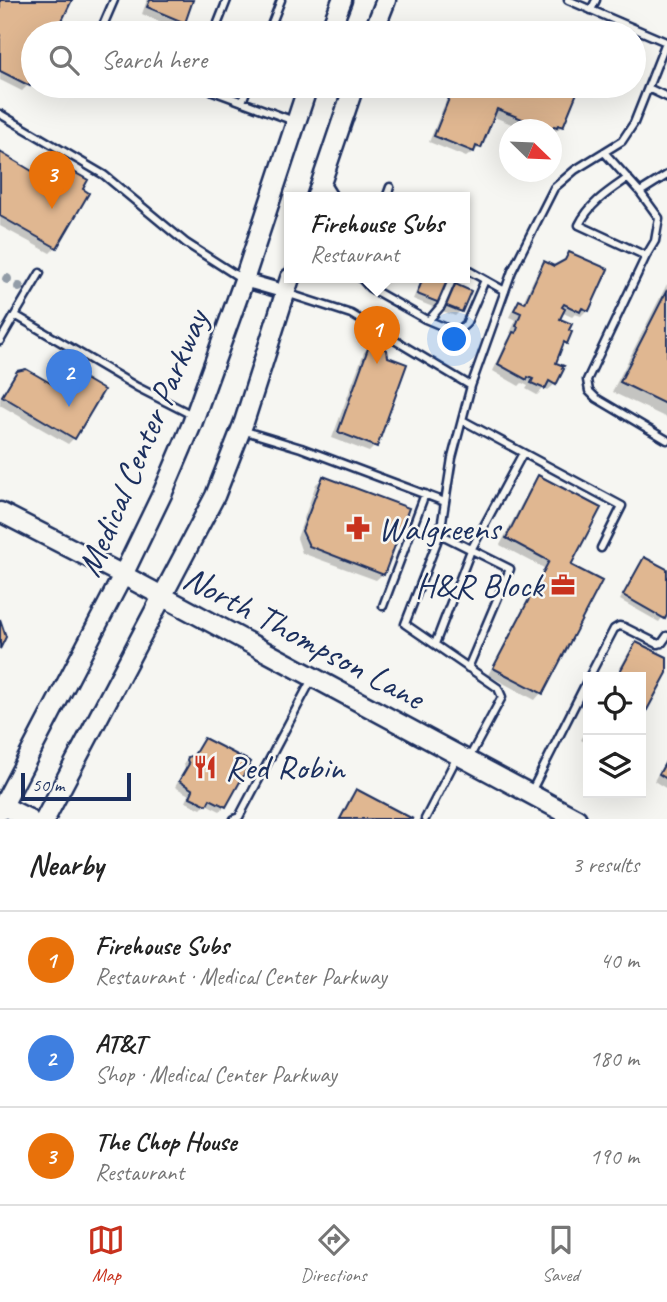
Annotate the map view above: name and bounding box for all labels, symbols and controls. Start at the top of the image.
search box [21,21,646,98]
icon: search [45,41,83,79]
text: Search here [101,43,207,76]
north arrow [499,119,562,182]
pin: 3 [29,151,75,209]
popup [284,192,470,283]
text: Firehouse Subs [310,207,444,240]
text: Restaurant [310,240,399,269]
street label: Medical Center Parkway [66,301,220,583]
pin: 1 [354,306,400,364]
your location [437,322,471,356]
pin: 2 [46,349,92,407]
place label: Walgreens [378,506,503,551]
pharmacy icon: Walgreens [344,514,372,542]
street label: North Thompson Lane [176,555,434,721]
place label: H&R Block [415,563,545,608]
office icon: H&R Block [549,571,577,599]
map controls [583,672,646,798]
button: locate [583,672,646,735]
button: layers [583,735,646,798]
place label: Red Robin [225,745,347,790]
restaurant icon: Red Robin [191,753,219,781]
scale bar [21,770,131,802]
text: 50 m [32,773,64,797]
text: Nearby [28,846,104,884]
text: 3 results [572,850,639,879]
text: Firehouse Subs [95,929,229,962]
text: 1 [46,946,56,975]
text: 40 m [600,946,639,975]
text: Restaurant · Medical Center Parkway [95,962,387,991]
text: AT&T [95,1027,145,1060]
text: 2 [46,1044,56,1073]
text: 180 m [590,1044,639,1073]
text: Shop · Medical Center Parkway [95,1060,337,1089]
text: The Chop House [95,1125,237,1158]
text: 3 [46,1142,56,1171]
text: 190 m [590,1142,639,1171]
text: Restaurant [95,1158,184,1187]
tab: Map [87,1221,125,1287]
tab: Directions [300,1221,367,1287]
tab: Saved [542,1221,580,1287]

